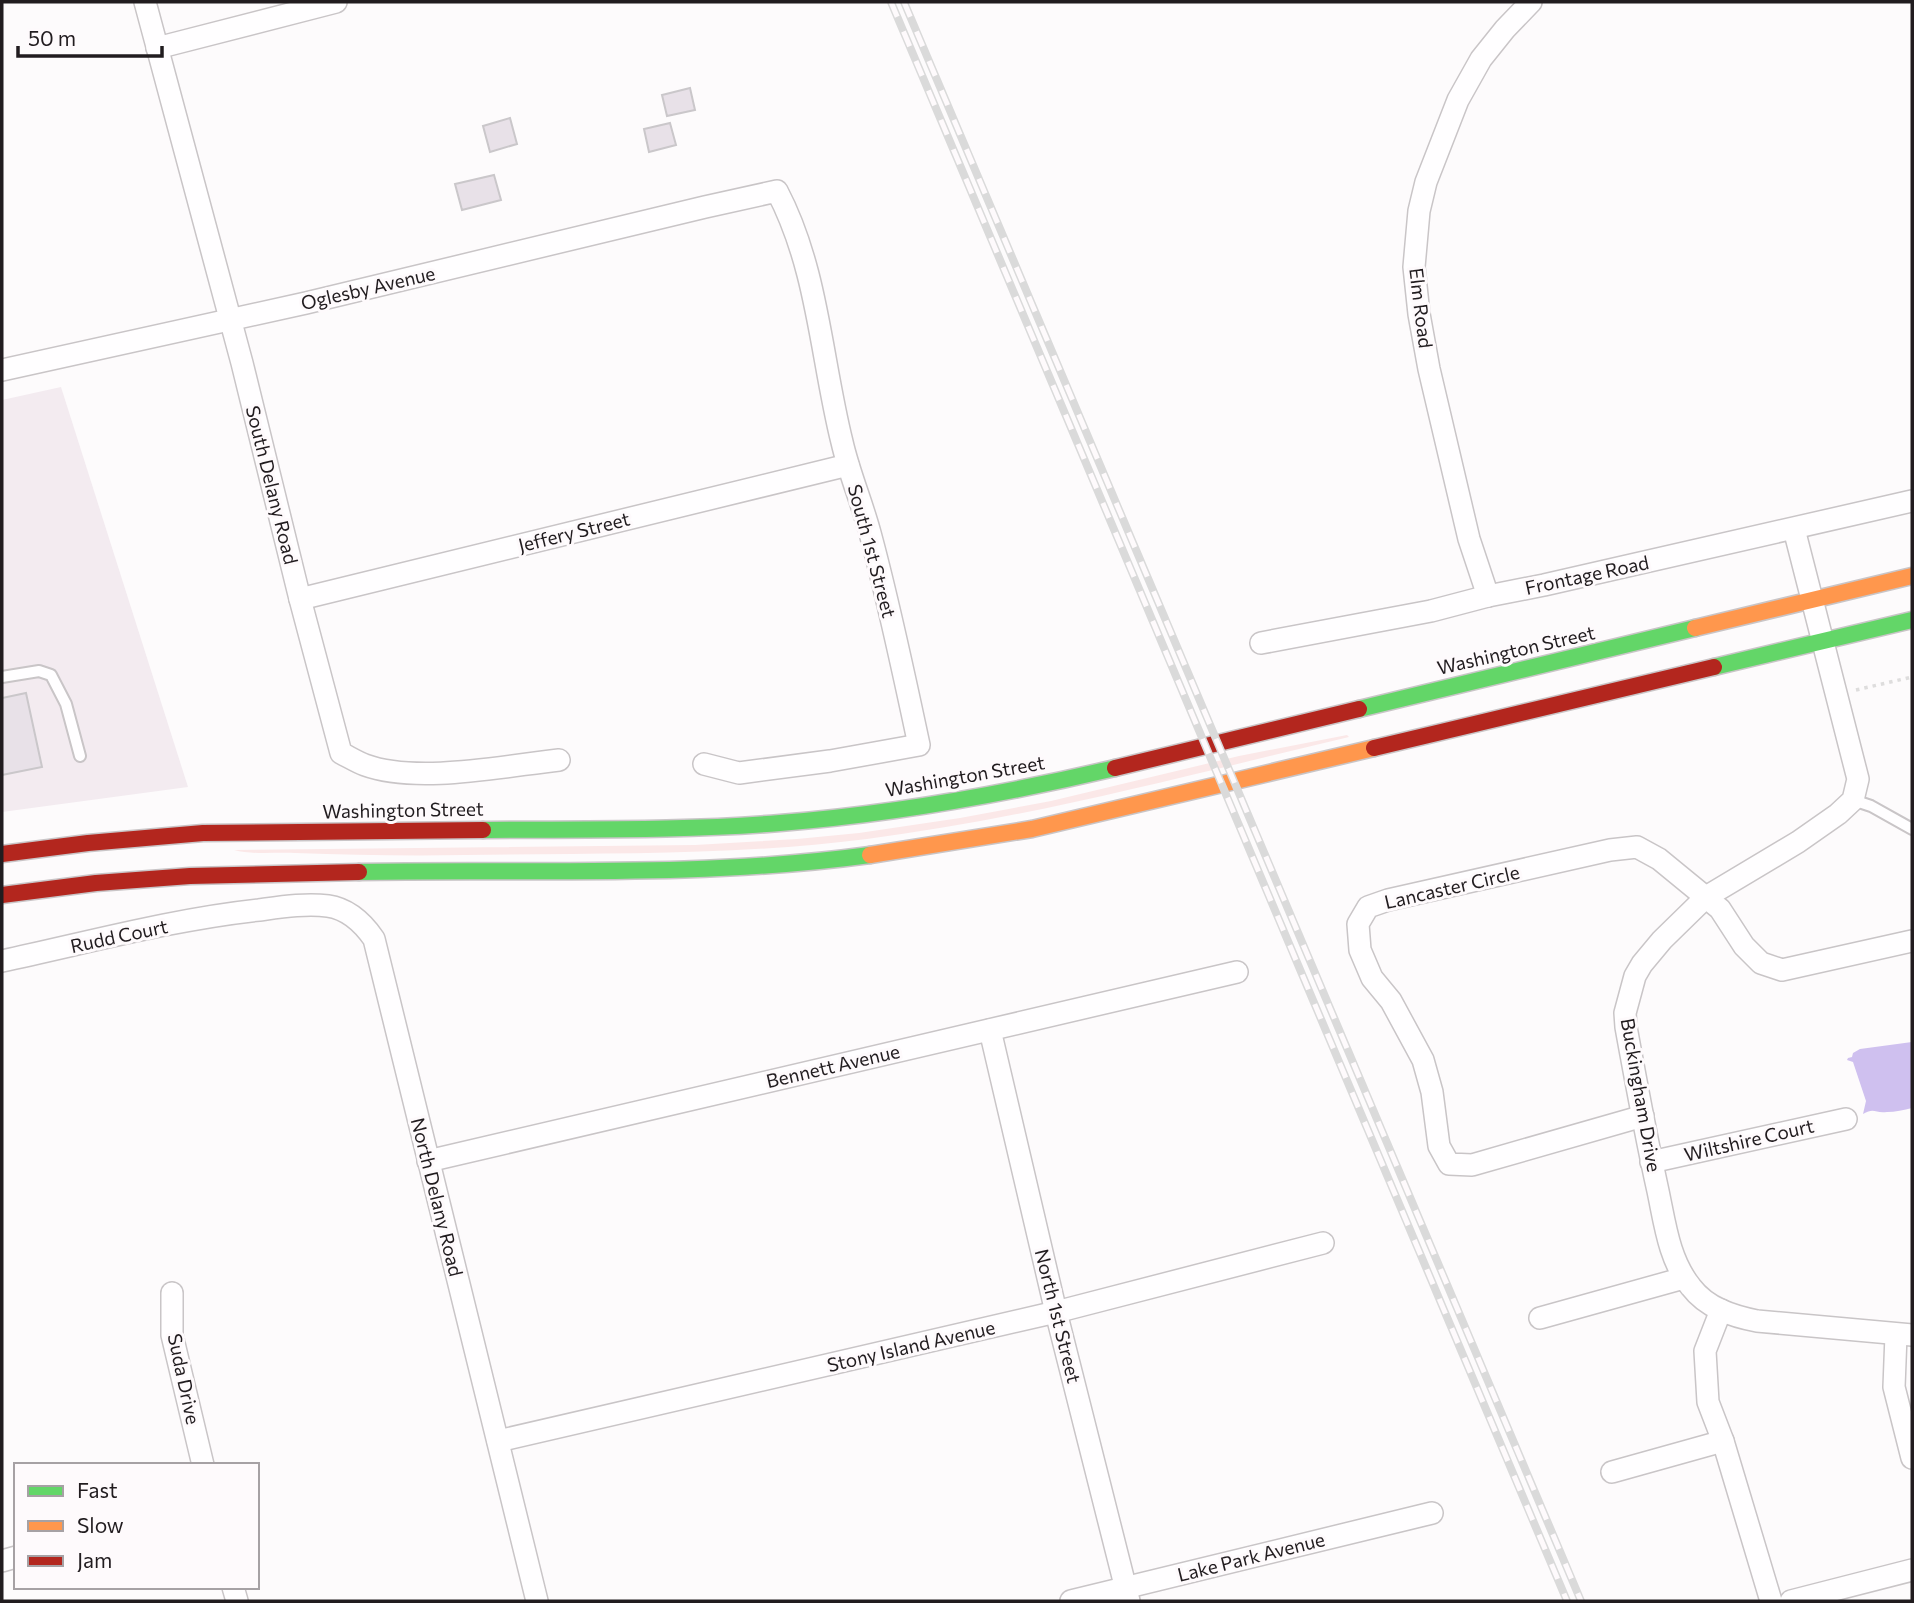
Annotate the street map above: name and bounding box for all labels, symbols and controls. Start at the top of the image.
scale bar [18,14,161,58]
text: 50 m [28,25,76,50]
street label: Oglesby Avenue [298,261,437,314]
street label: Elm Road [1405,266,1438,349]
street label: South Delany Road [242,403,303,567]
street label: South 1st Street [844,482,901,620]
street label: Jeffery Street [516,506,632,557]
street label: Frontage Road [1523,550,1651,599]
street label: Washington Street [1435,620,1597,679]
street label: Washington Street [884,750,1046,801]
street label: Washington Street [322,797,484,822]
street label: Lancaster Circle [1382,860,1522,913]
street label: Rudd Court [68,914,170,957]
street label: Buckingham Drive [1617,1016,1666,1174]
street label: Bennett Avenue [764,1039,902,1092]
street label: Wiltshire Court [1682,1113,1816,1166]
street label: North Delany Road [407,1115,468,1279]
street label: North 1st Street [1031,1246,1086,1386]
street label: Stony Island Avenue [825,1315,997,1376]
street label: Suda Drive [164,1331,205,1426]
legend [14,1463,259,1589]
text: Fast [77,1477,118,1502]
text: Slow [77,1512,124,1537]
street label: Lake Park Avenue [1175,1527,1327,1586]
text: Jam [77,1547,112,1572]

